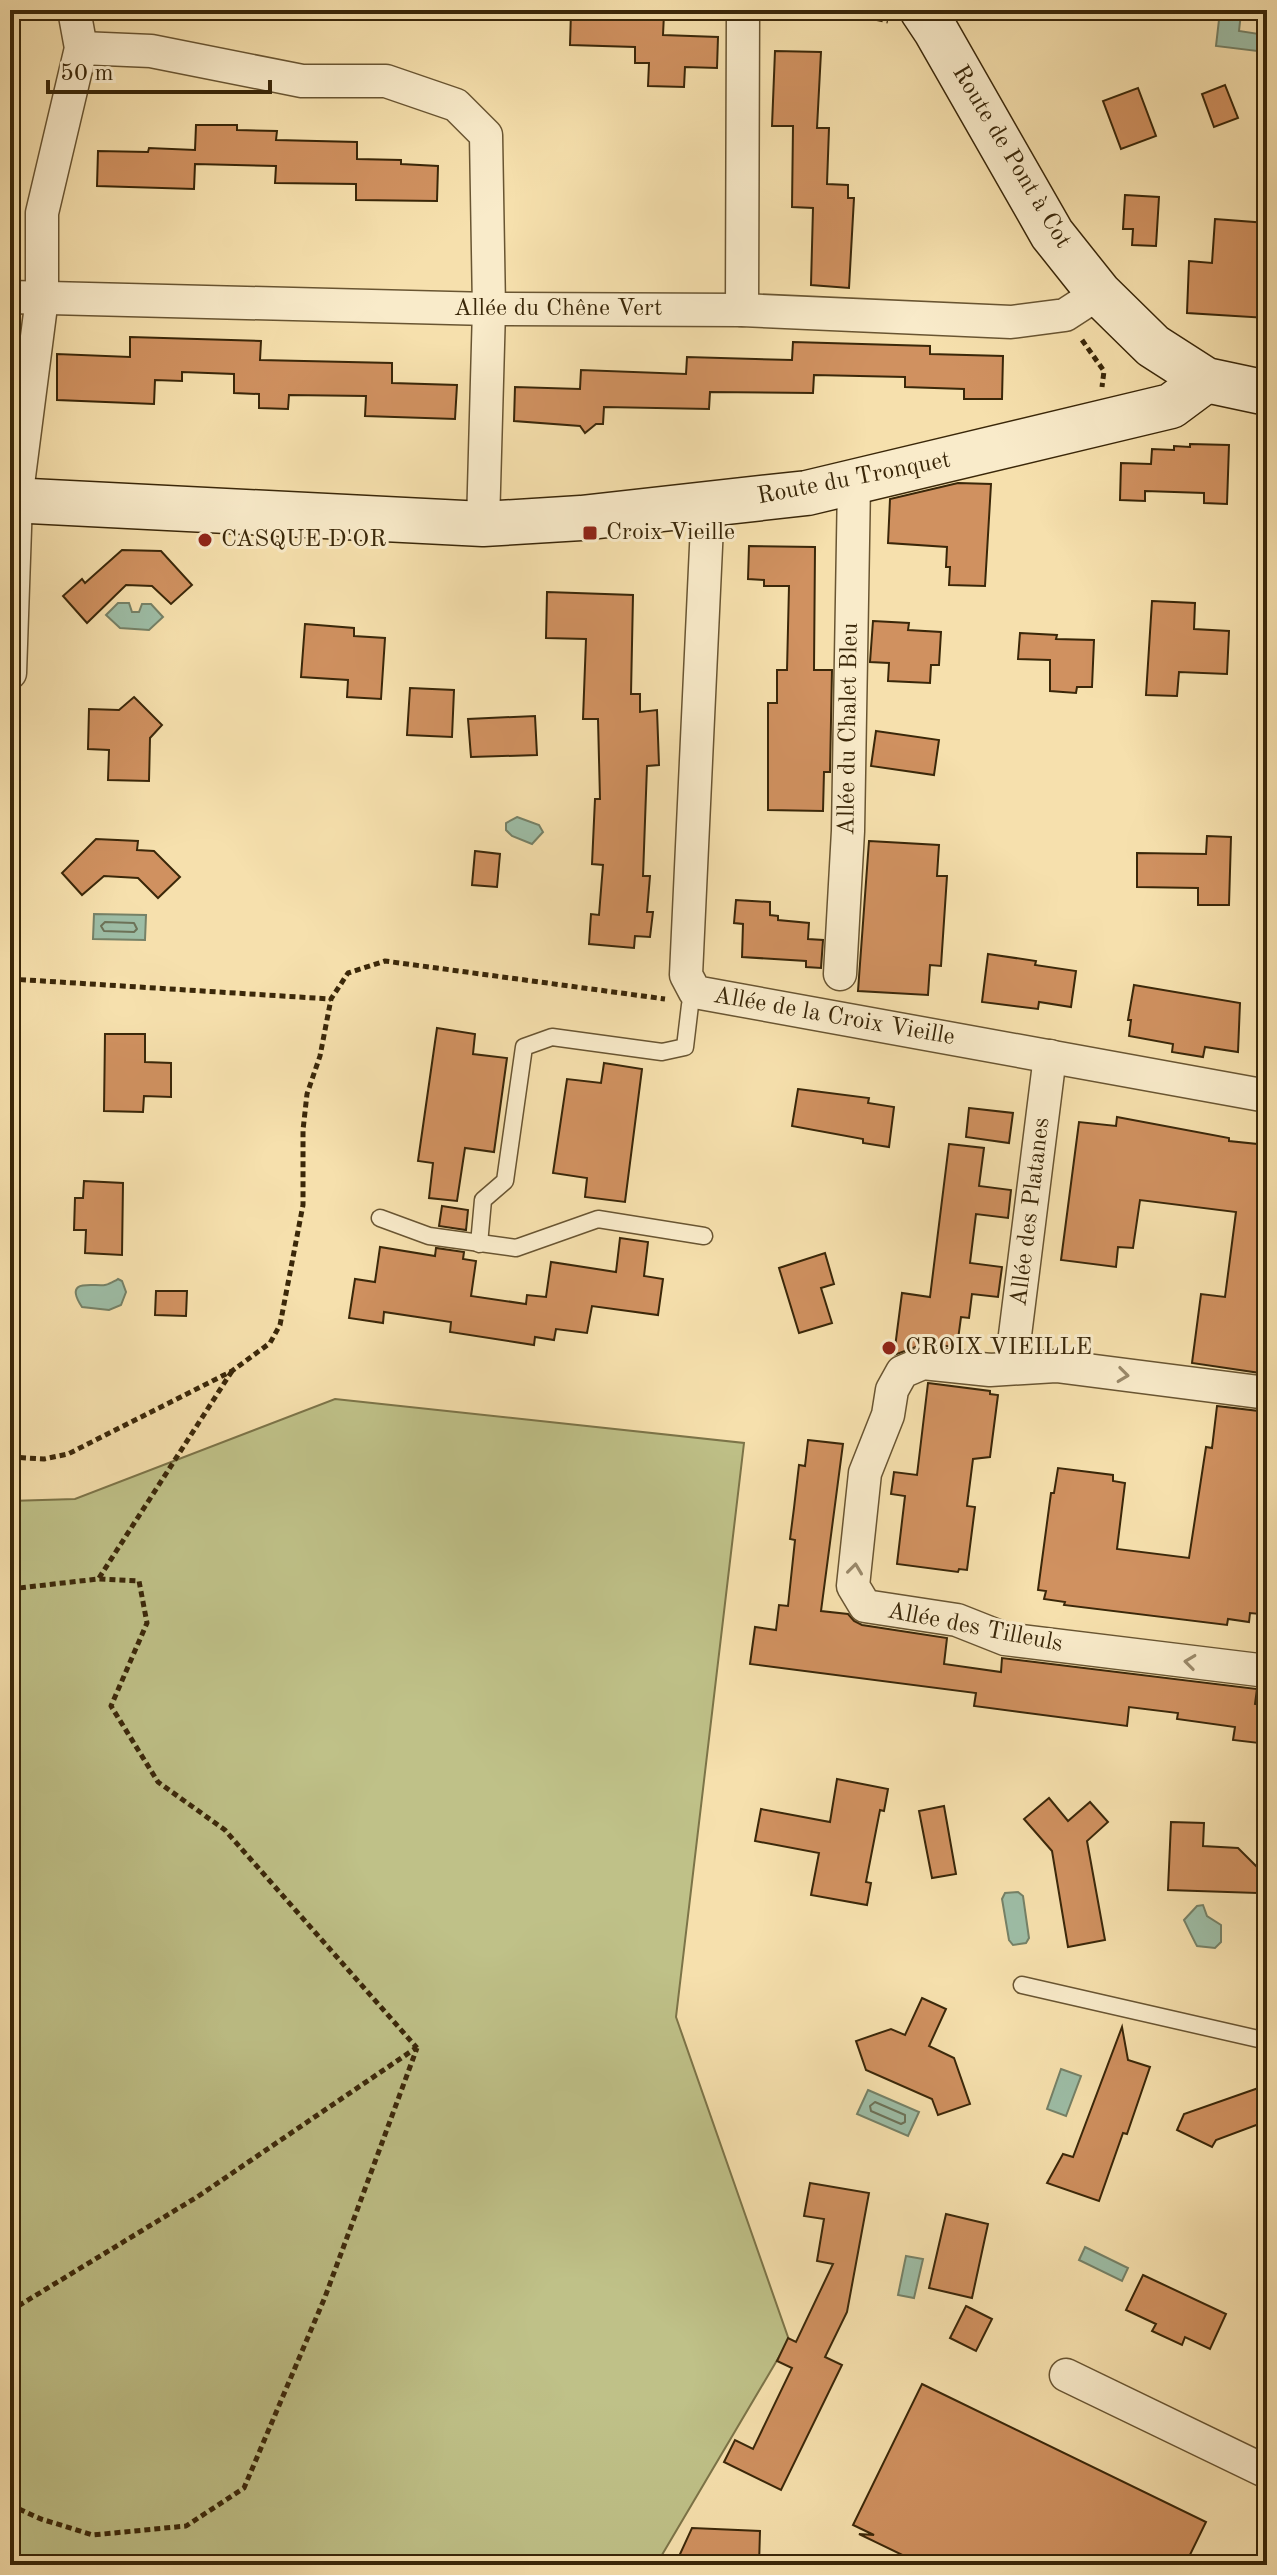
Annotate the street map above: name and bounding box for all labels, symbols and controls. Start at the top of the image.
scale bar [48,44,270,94]
text: 50 m [60,62,114,86]
street label: Route de Pont à Cot [947,62,1075,252]
street label: Allée du Chêne Vert [454,297,662,321]
street label: Route du Tronquet [755,448,953,510]
place label: Croix Vieille [606,521,735,545]
marker: Croix Vieille [581,524,599,542]
place label: CASQUE D'OR [221,528,386,552]
marker: CASQUE D'OR [196,531,214,549]
street label: Allée du Chalet Bleu [835,622,863,836]
street label: Allée de la Croix Vieille [712,984,956,1050]
street label: Allée des Platanes [1008,1116,1054,1308]
place label: CROIX VIEILLE [905,1336,1092,1360]
marker: CROIX VIEILLE [880,1339,898,1357]
one-way arrow [1116,1366,1130,1383]
one-way arrow [846,1562,863,1575]
street label: Allée des Tilleuls [885,1599,1065,1657]
one-way arrow [1183,1653,1196,1670]

